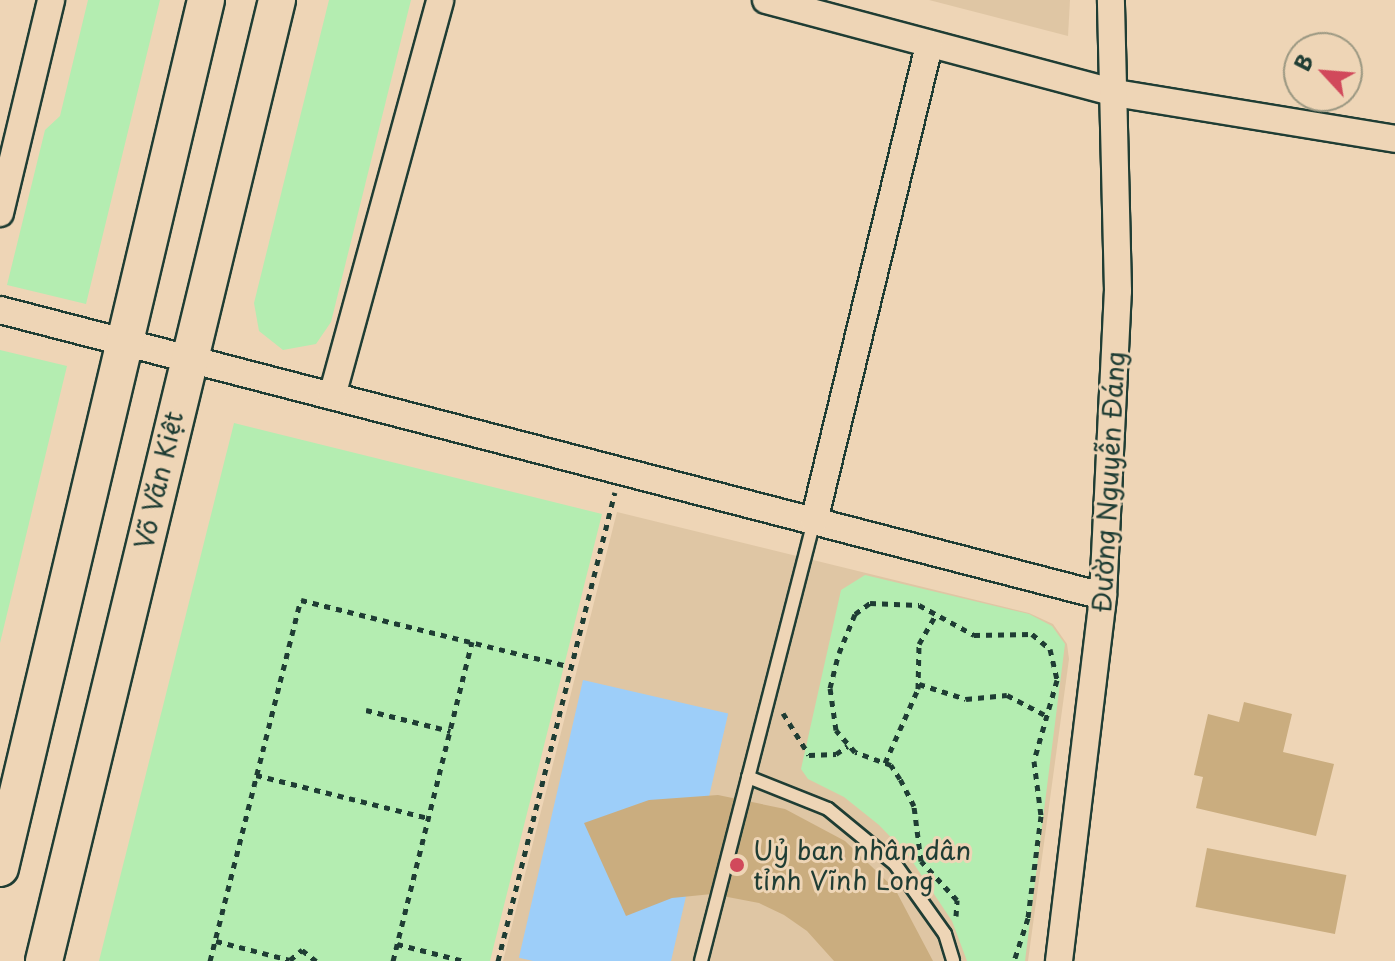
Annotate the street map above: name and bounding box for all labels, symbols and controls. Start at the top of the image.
north arrow [1283,32,1363,112]
text: B [1285,48,1321,76]
street label: Đường Nguyễn Đáng [1086,350,1130,614]
street label: Võ Văn Kiệt [127,407,189,553]
place label: Uỷ ban nhân dân tỉnh Vĩnh Long [753,834,970,896]
marker: Uỷ ban nhân dân tỉnh Vĩnh Long [728,856,746,874]

